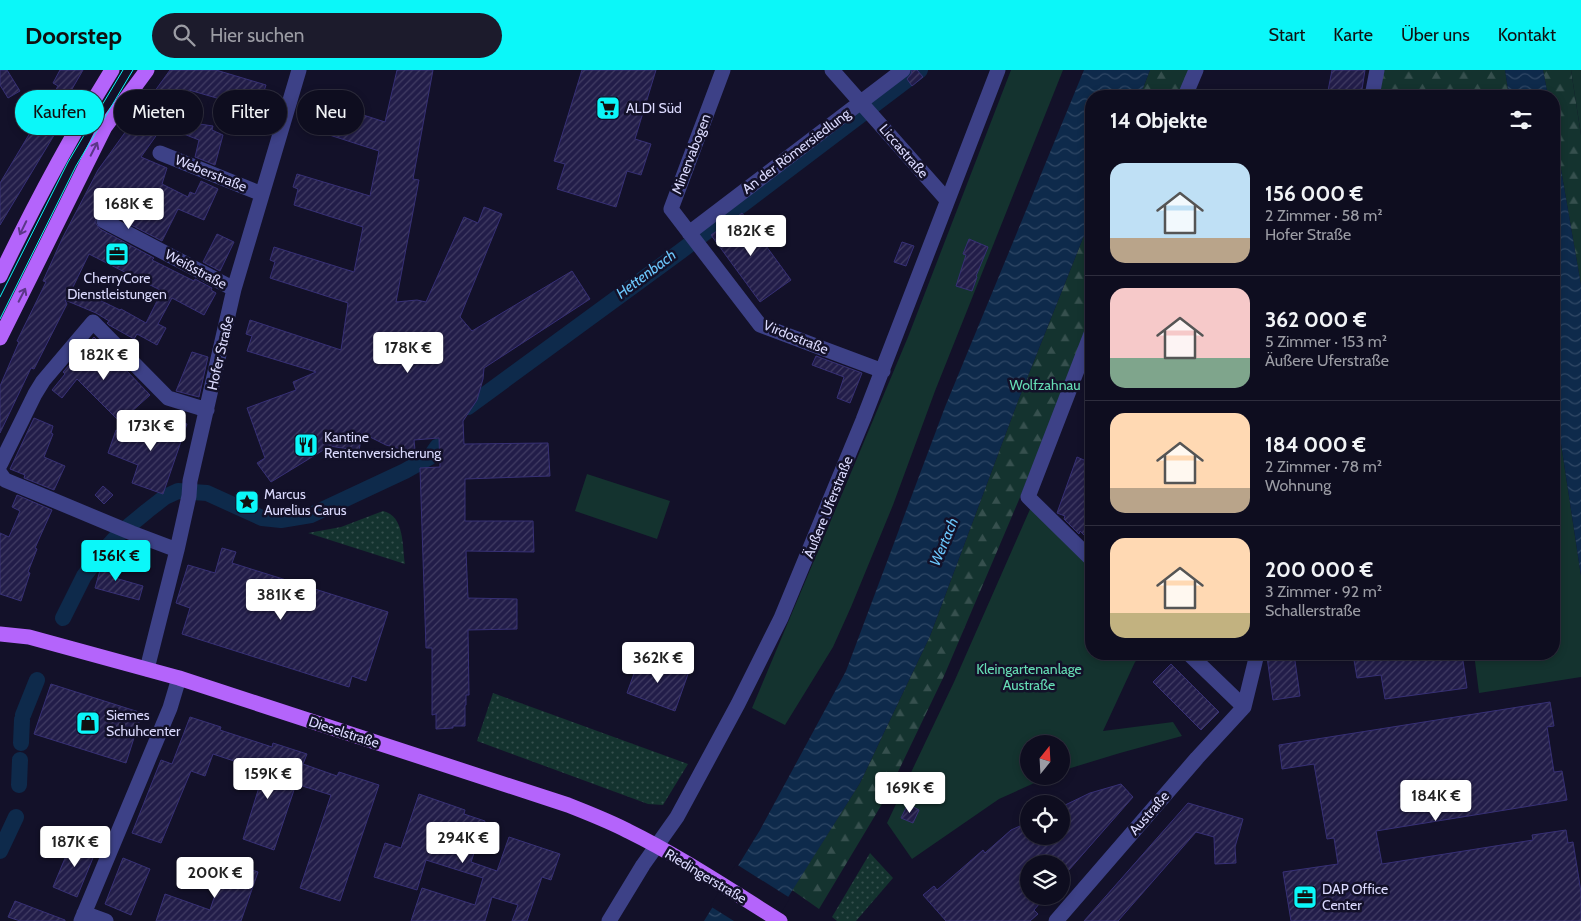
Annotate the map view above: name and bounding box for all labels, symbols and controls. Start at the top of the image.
search box [152,13,502,58]
text: Doorstep [25,21,122,50]
icon: search [170,21,198,49]
text: Hier suchen [210,24,304,47]
text: Start [1269,24,1305,46]
text: Karte [1333,24,1373,46]
text: Über uns [1401,24,1470,46]
text: Kontakt [1498,24,1556,46]
chip: Kaufen [15,90,104,135]
chip: Mieten [114,90,203,135]
chip: Filter [213,90,287,135]
chip: Neu [297,90,364,135]
supermarket icon: ALDI Süd [595,95,621,121]
place label: ALDI Süd [626,99,682,117]
street label: An der Römersiedlung [738,104,855,198]
icon: filters [1507,106,1535,134]
text: 14 Objekte [1110,108,1207,133]
street label: Minervabogen [667,111,715,197]
street label: Liccastraße [876,120,932,182]
one-way arrow [90,142,99,157]
street label: Weberstraße [172,150,250,196]
text: 156 000 € [1265,181,1363,206]
icon: home [1150,183,1210,243]
pin: 168K € [88,188,170,230]
text: 168K € [105,194,153,213]
text: 2 Zimmer · 58 m² [1265,206,1383,225]
pin: 182K € [710,214,792,257]
one-way arrow [18,221,28,236]
text: 182K € [727,221,775,240]
text: Hofer Straße [1265,225,1351,244]
office icon: CherryCore Dienstleistungen [104,241,130,267]
street label: Weißstraße [162,245,230,293]
water label: Hettenbach [612,246,680,302]
place label: CherryCore Dienstleistungen [67,269,167,303]
one-way arrow [17,287,27,302]
text: 362 000 € [1265,307,1367,332]
icon: home [1150,308,1210,368]
street label: Hofer Straße [203,314,237,392]
street label: Virdostraße [761,316,831,358]
pin: 178K € [367,332,449,374]
text: 5 Zimmer · 153 m² [1265,332,1387,351]
pin: 182K € [63,338,145,381]
text: 178K € [384,338,432,357]
text: 182K € [80,345,128,364]
text: Äußere Uferstraße [1265,351,1389,370]
park label: Wolfzahnau [1009,376,1081,394]
pin: 173K € [110,410,192,452]
text: 173K € [128,416,174,435]
place label: Kantine Rentenversicherung [324,428,442,462]
restaurant icon: Kantine Rentenversicherung [293,432,319,458]
text: 184 000 € [1265,432,1366,457]
icon: home [1150,433,1210,493]
street label: Äußere Uferstraße [799,453,857,561]
text: 2 Zimmer · 78 m² [1265,457,1382,476]
text: Wohnung [1265,476,1331,495]
place label: Marcus Aurelius Carus [264,485,347,519]
place icon: Marcus Aurelius Carus [234,489,260,515]
water label: Wertach [926,515,962,569]
pin: 156K € [75,540,157,582]
text: 156K € [92,546,140,565]
text: 200 000 € [1265,557,1373,582]
icon: home [1150,558,1210,618]
pin: 381K € [240,578,322,621]
text: 3 Zimmer · 92 m² [1265,582,1382,601]
text: 381K € [257,585,305,604]
text: Schallerstraße [1265,601,1361,620]
pin: 362K € [617,642,699,684]
text: 362K € [633,648,683,667]
park label: Kleingartenanlage Austraße [976,660,1082,694]
place label: Siemes Schuhcenter [106,706,181,740]
shop icon: Siemes Schuhcenter [75,710,101,736]
street label: Dieselstraße [306,712,382,752]
north arrow [1020,735,1070,785]
map controls [1020,735,1070,905]
pin: 159K € [227,758,309,800]
text: 159K € [244,764,292,783]
pin: 169K € [869,772,951,814]
text: 169K € [886,778,934,797]
pin: 184K € [1395,780,1477,822]
text: 184K € [1411,786,1461,805]
street label: Austraße [1125,787,1173,839]
button: locate [1020,795,1070,845]
pin: 294K € [422,822,504,864]
pin: 187K € [34,826,116,868]
text: 294K € [437,828,489,847]
text: 187K € [51,832,99,851]
street label: Riedingerstraße [662,845,750,907]
button: layers [1020,855,1070,905]
pin: 200K € [174,856,256,899]
text: 200K € [188,863,242,882]
place label: DAP Office Center [1322,880,1388,914]
office icon: DAP Office Center [1292,884,1318,910]

